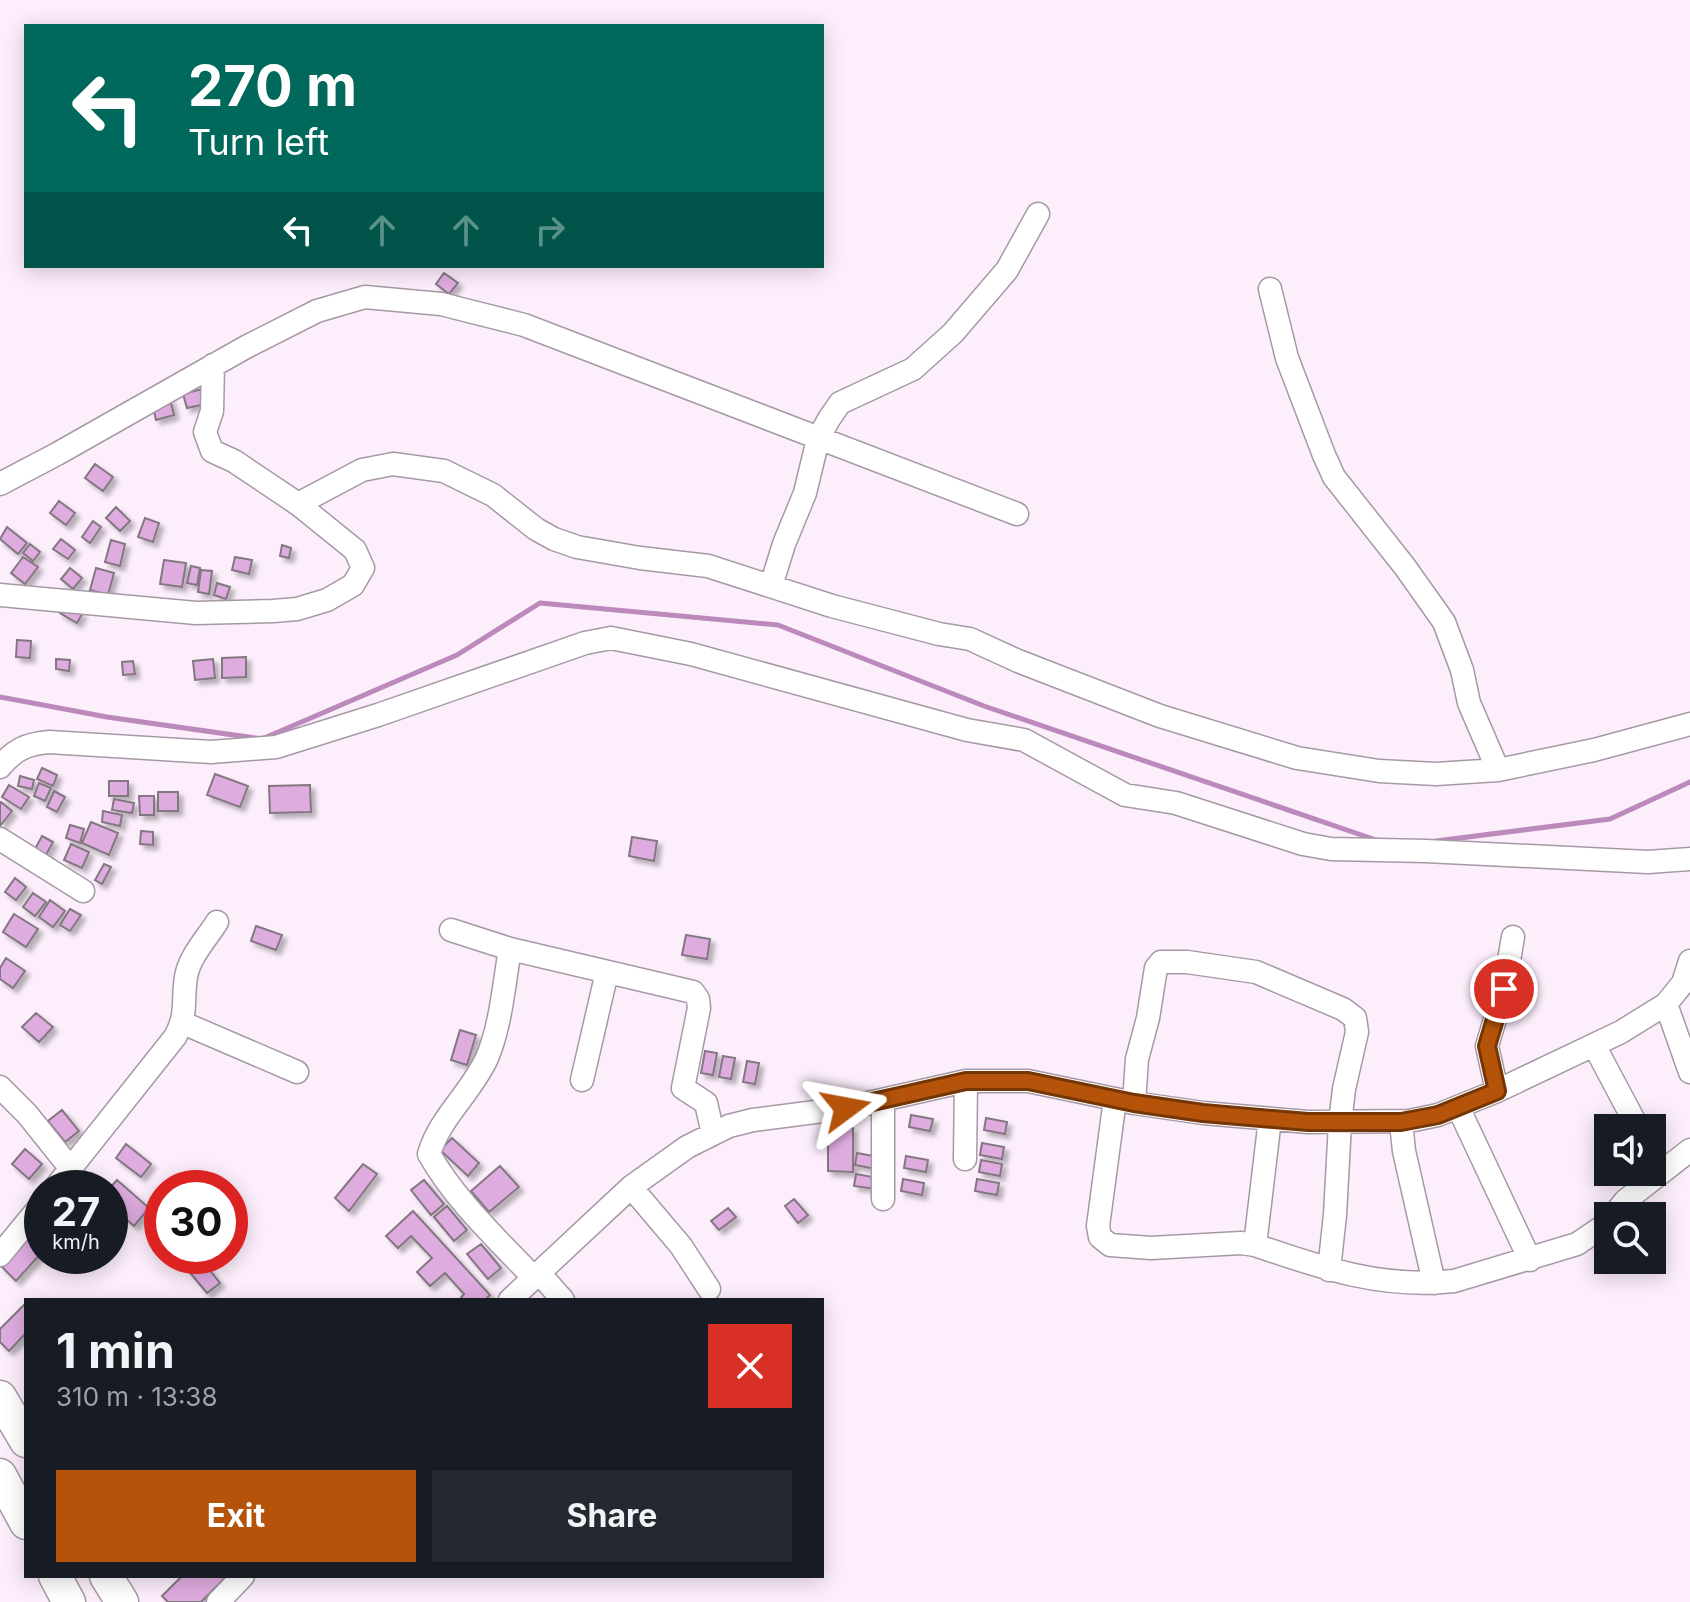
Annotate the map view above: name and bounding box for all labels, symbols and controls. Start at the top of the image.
text: 270 m [188,52,357,120]
icon: left [56,56,160,160]
text: Turn left [188,120,329,164]
icon: left [276,208,320,252]
icon: ahead [360,208,404,252]
icon: ahead [444,208,488,252]
icon: right [528,208,572,252]
pin [1470,955,1538,1023]
icon: arrive [1482,967,1526,1011]
position arrow [804,1066,888,1150]
map controls [1594,1114,1666,1274]
button: sound [1594,1114,1666,1186]
speed limit sign: 30 [144,1170,248,1274]
text: 27 [52,1187,100,1236]
button: search [1594,1202,1666,1274]
text: km/h [52,1230,100,1254]
text: 1 min [56,1321,175,1380]
button: close [708,1324,792,1408]
text: 310 m · 13:38 [56,1381,218,1412]
button: Exit [56,1470,416,1562]
button: Share [432,1470,792,1562]

